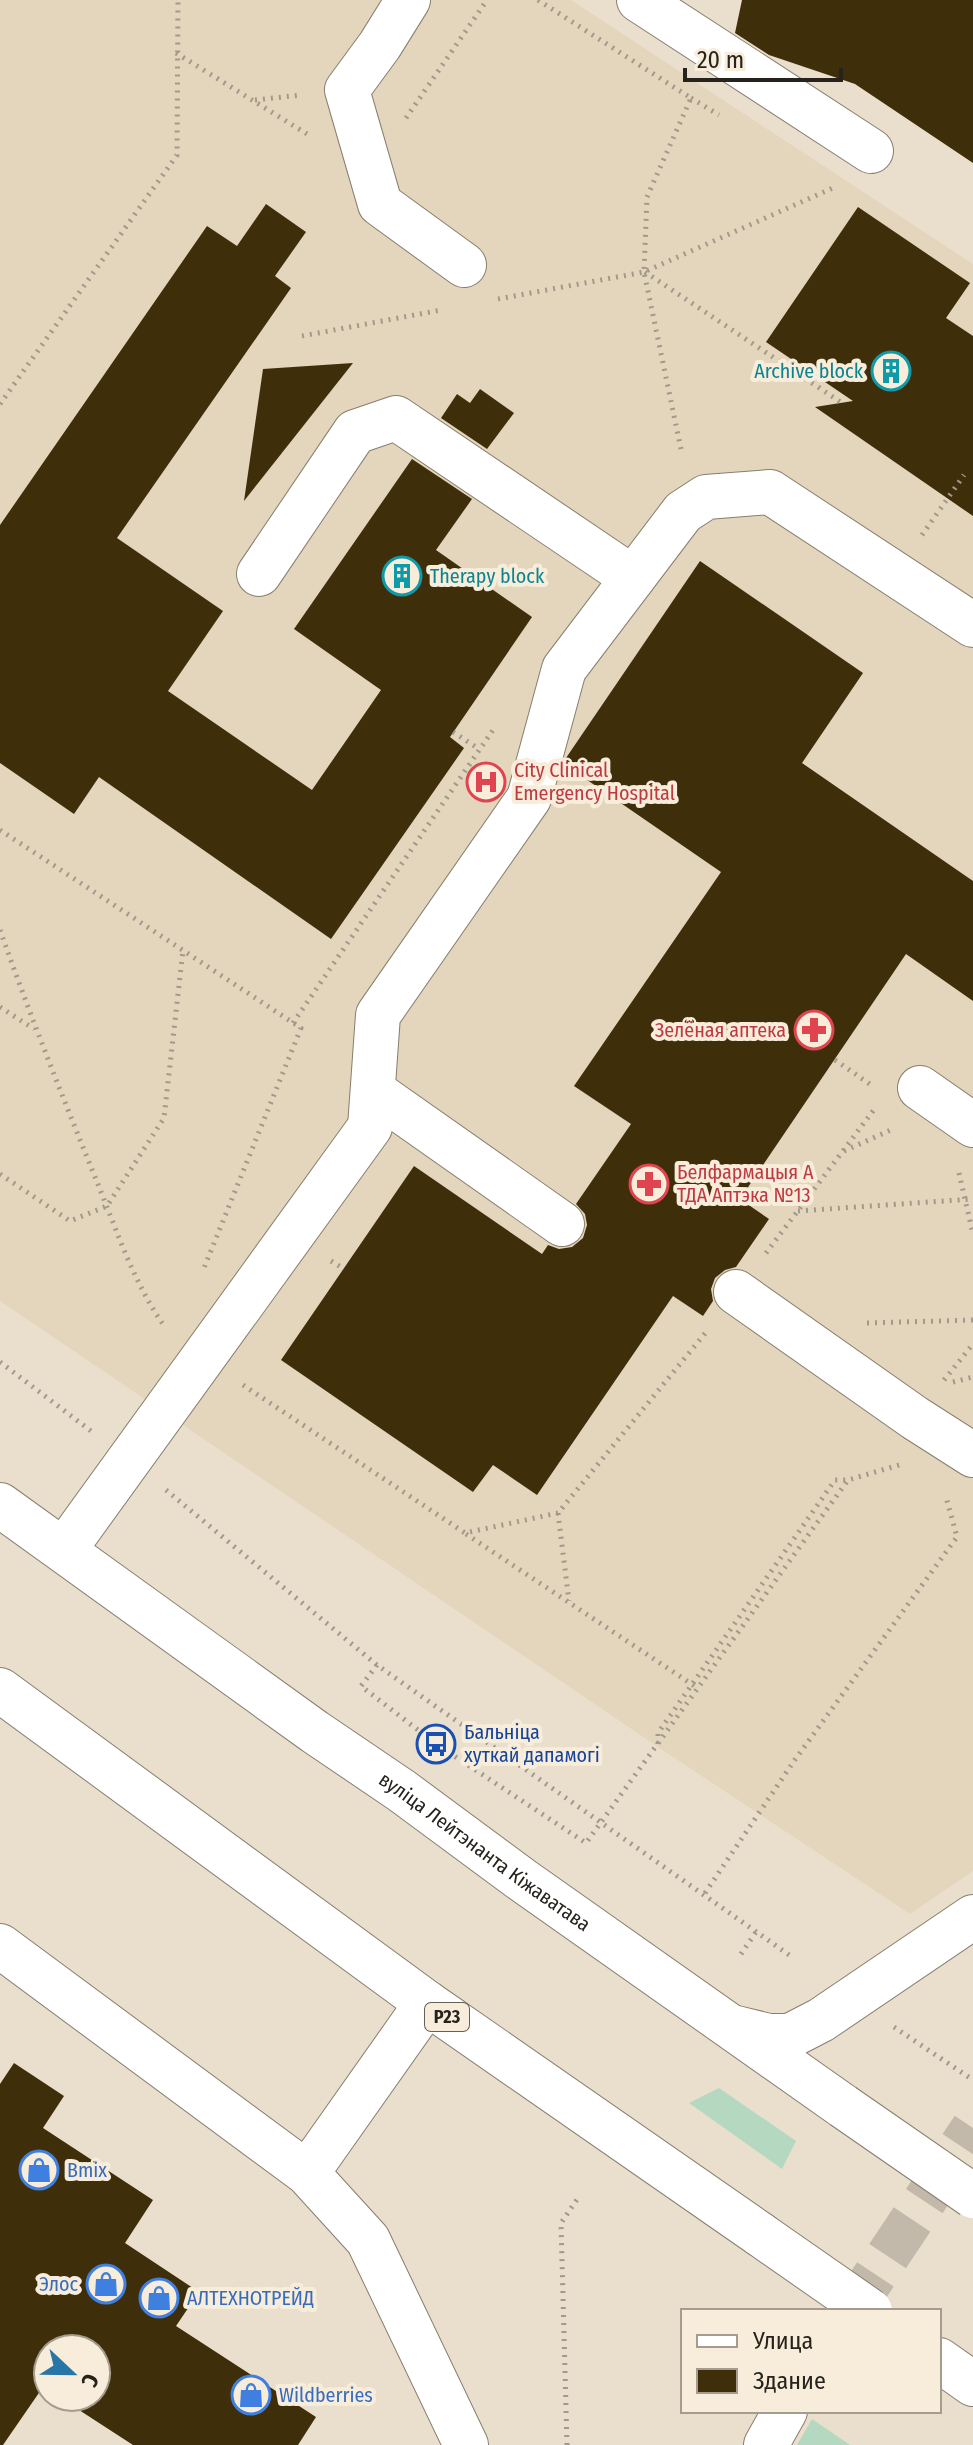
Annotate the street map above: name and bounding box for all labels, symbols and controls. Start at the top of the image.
scale bar [685,32,841,82]
text: 20 m [697,46,744,74]
building icon: Archive block [870,350,912,392]
place label: Archive block [754,359,864,383]
building icon: Therapy block [381,555,423,597]
place label: Therapy block [430,564,545,588]
place label: City Clinical Emergency Hospital [514,758,675,805]
hospital icon: City Clinical Emergency Hospital [465,761,507,803]
pharmacy icon: Зелёная аптека [793,1009,835,1051]
place label: Зелёная аптека [655,1018,786,1042]
place label: Белфармацыя А ТДА Аптэка №13 [677,1160,814,1207]
pharmacy icon: Белфармацыя А ТДА Аптэка №13 [628,1163,670,1205]
place label: Бальніца хуткай дапамогі [464,1720,600,1767]
bus stop icon: Бальніца хуткай дапамогі [415,1723,457,1765]
street label: вуліца Лейтэнанта Кіжаватава [374,1767,595,1936]
road number: Р23 [425,2003,469,2031]
shop icon: Bmix [18,2149,60,2191]
place label: Bmix [67,2158,107,2182]
shop icon: Элос [85,2263,127,2305]
place label: Элос [39,2272,78,2296]
shop icon: АЛТЕХНОТРЕЙД [138,2277,180,2319]
place label: АЛТЕХНОТРЕЙД [187,2286,314,2310]
legend [681,2309,941,2413]
text: Улица [752,2327,813,2355]
north arrow [32,2333,112,2413]
text: Здание [753,2367,826,2395]
text: С [75,2370,105,2391]
shop icon: Wildberries [230,2374,272,2416]
place label: Wildberries [279,2383,373,2407]

